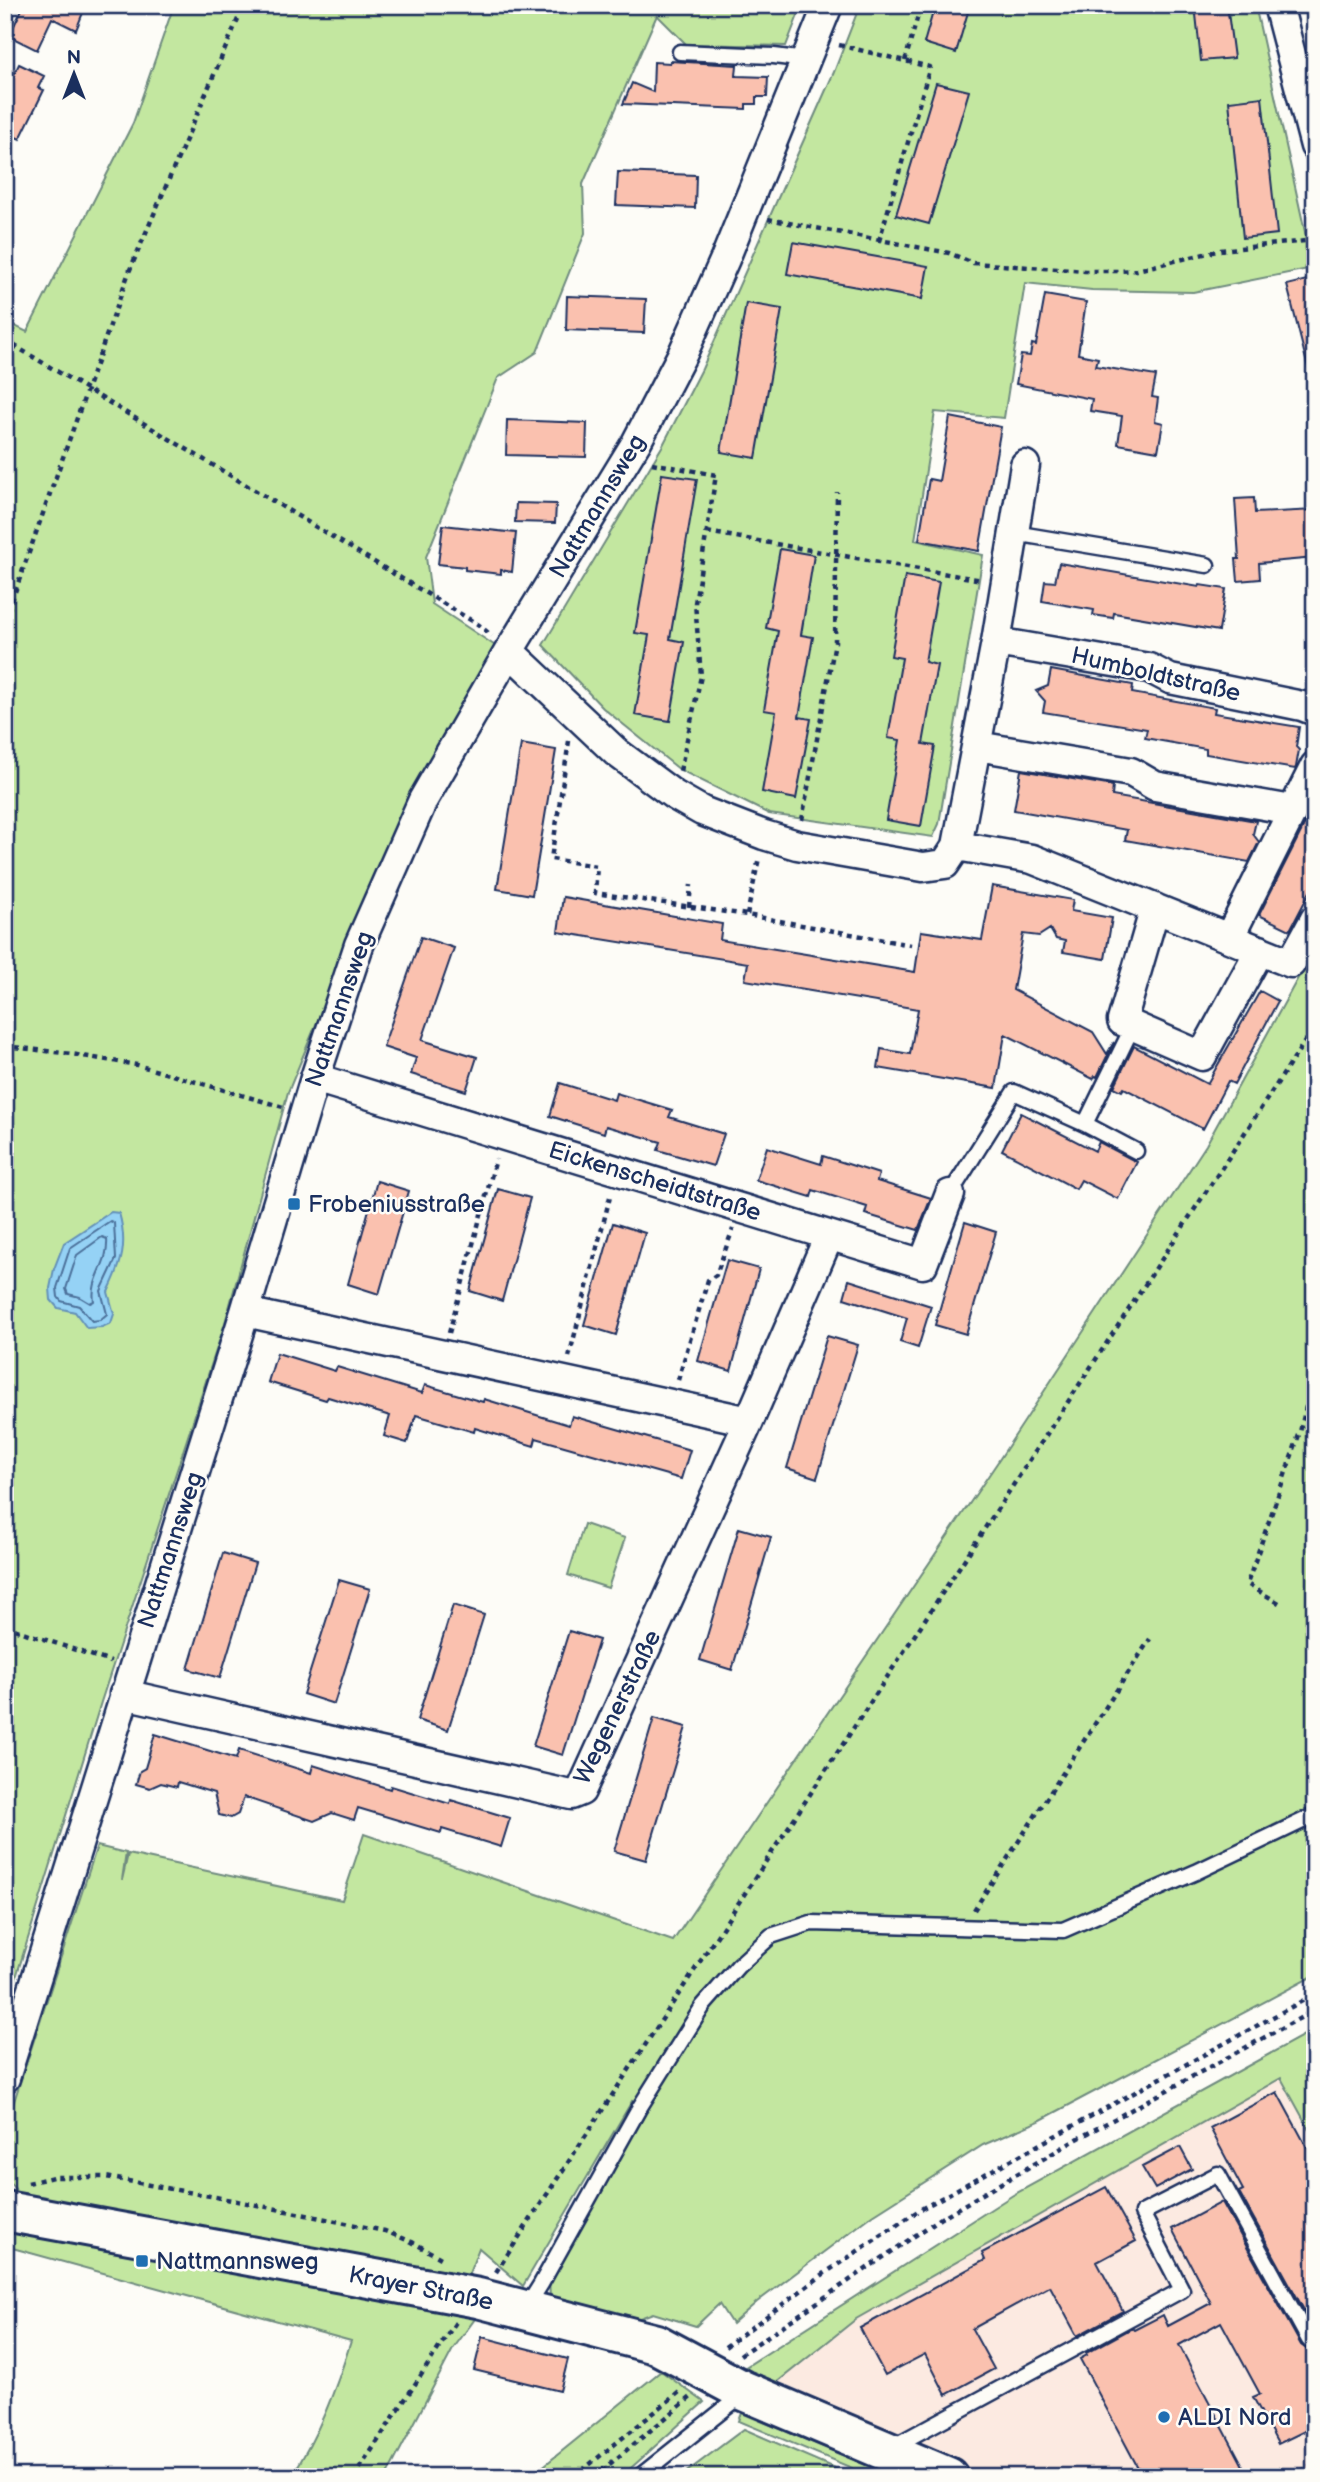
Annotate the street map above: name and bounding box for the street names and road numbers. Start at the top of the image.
street label: Nattmannsweg [543,429,652,583]
street label: Humboldtstraße [1068,641,1243,708]
street label: Nattmannsweg [299,928,380,1091]
street label: Eickenscheidtstraße [545,1135,765,1228]
street label: Nattmannsweg [132,1468,209,1632]
street label: Wegenerstraße [568,1625,667,1789]
street label: Krayer Straße [346,2260,496,2317]

